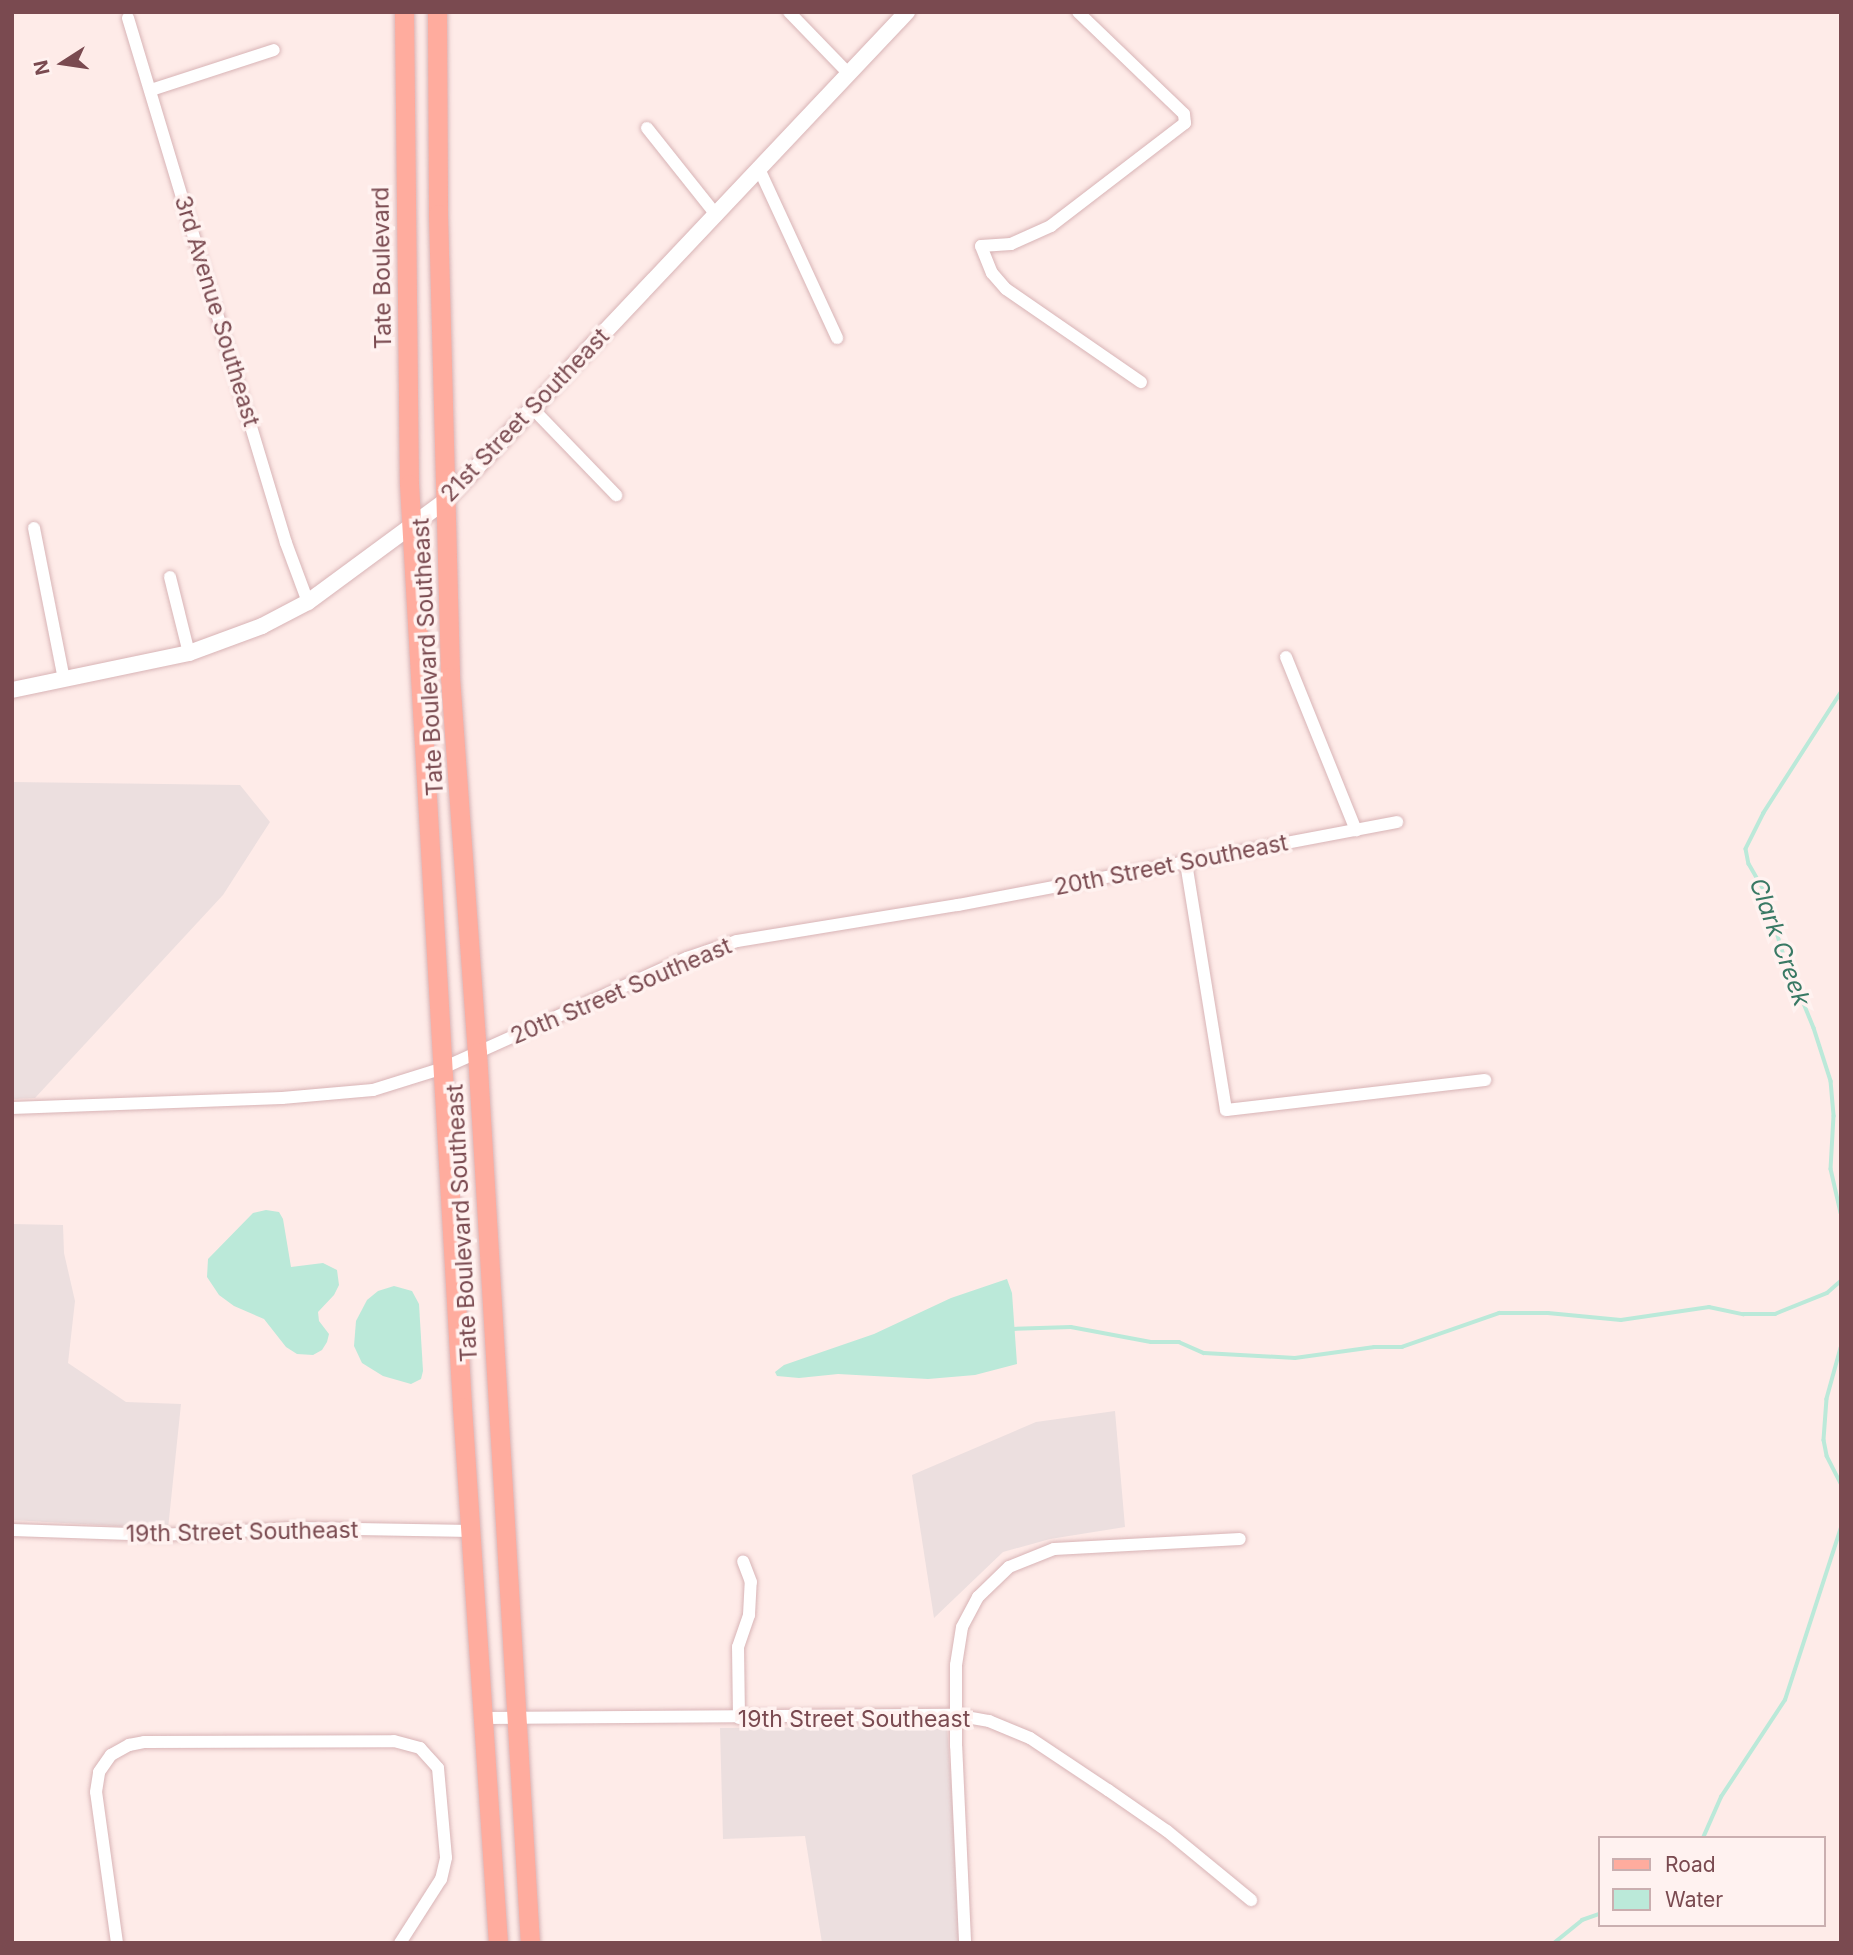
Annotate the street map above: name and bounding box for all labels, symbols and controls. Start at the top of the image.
north arrow [28,28,98,98]
text: N [29,58,55,77]
street label: Tate Boulevard [367,187,397,349]
street label: 3rd Avenue Southeast [169,192,265,430]
street label: 21st Street Southeast [435,323,615,507]
street label: Tate Boulevard Southeast [407,517,449,797]
street label: 20th Street Southeast [1052,829,1290,901]
water label: Clark Creek [1743,874,1817,1010]
street label: 20th Street Southeast [506,932,736,1050]
street label: Tate Boulevard Southeast [441,1083,483,1363]
street label: 19th Street Southeast [126,1516,358,1548]
street label: 19th Street Southeast [738,1705,970,1733]
legend [1598,1836,1825,1927]
text: Road [1665,1852,1716,1877]
text: Water [1665,1887,1723,1912]

